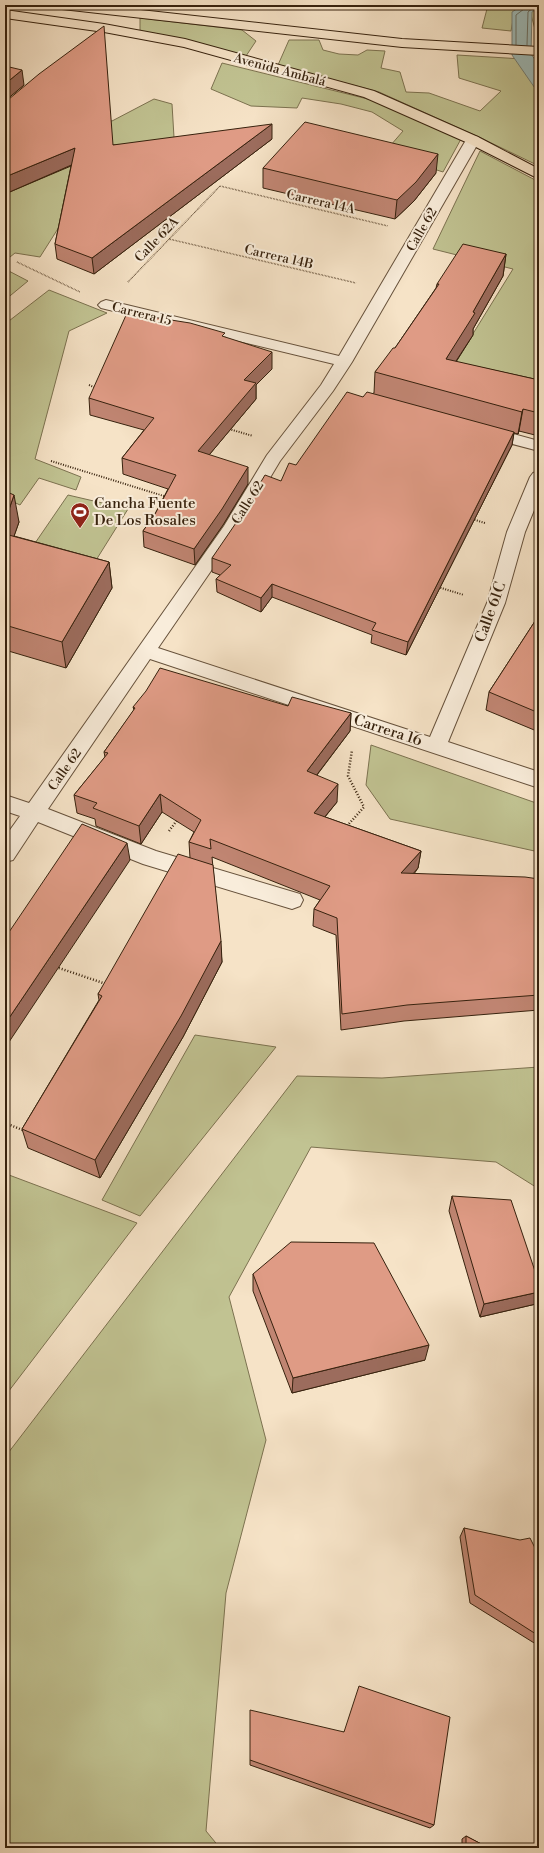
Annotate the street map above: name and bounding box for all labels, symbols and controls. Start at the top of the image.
street label: Avenida Ambalá [231,50,328,90]
street label: Carrera 14A [285,186,358,218]
street label: Calle 62 [403,205,441,254]
street label: Calle 62A [131,213,183,266]
street label: Carrera 14B [243,241,315,273]
street label: Carrera 15 [110,299,173,329]
street label: Calle 62 [228,478,267,527]
place label: Cancha Fuente De Los Rosales [94,494,196,530]
sports icon: Cancha Fuente De Los Rosales [69,501,91,529]
street label: Calle 61C [471,579,510,645]
street label: Carrera 16 [351,711,424,750]
street label: Calle 62 [45,745,85,794]

